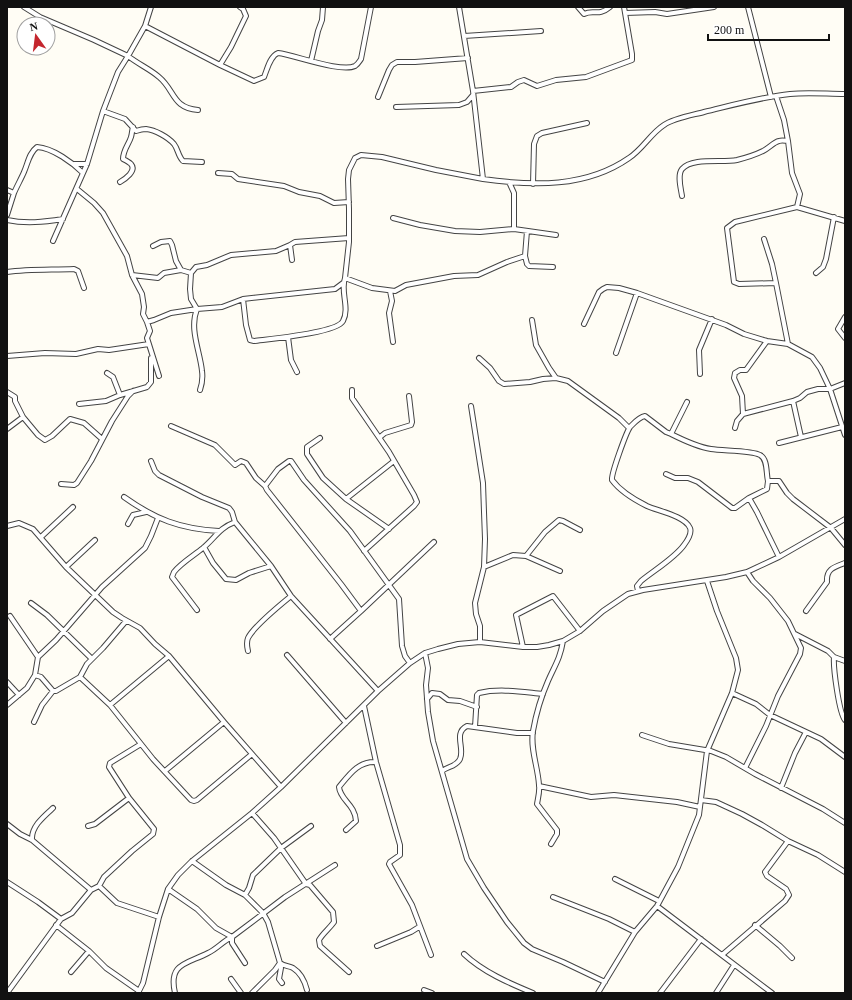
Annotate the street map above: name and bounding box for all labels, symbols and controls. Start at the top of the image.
north arrow [16,16,56,56]
scale bar [708,16,829,42]
text: N [28,20,39,33]
text: 200 m [714,23,745,37]

